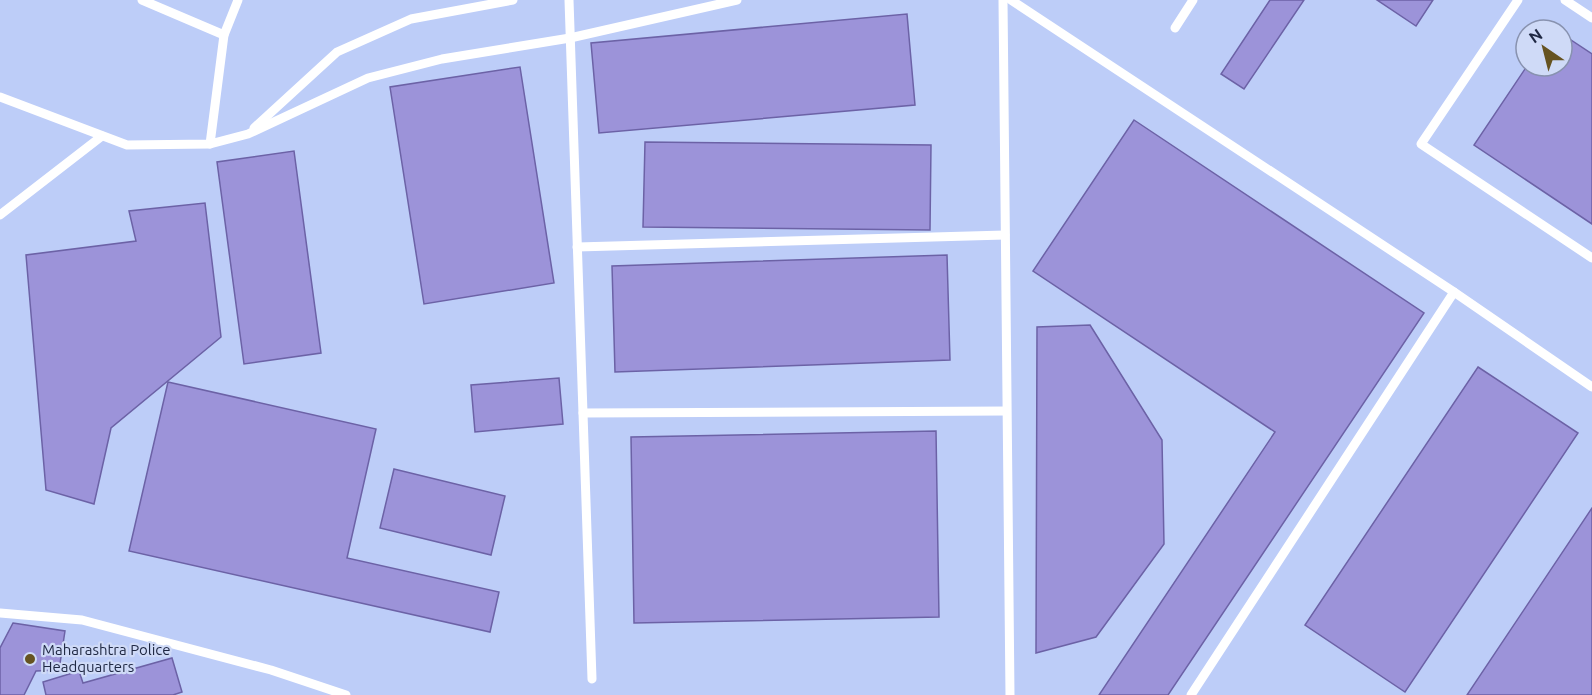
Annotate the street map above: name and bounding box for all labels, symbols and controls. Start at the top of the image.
north arrow [1514,18,1574,78]
text: N [1525,25,1545,47]
place label: Maharashtra Police Headquarters [42,641,171,675]
marker: Maharashtra Police Headquarters [23,652,37,666]

